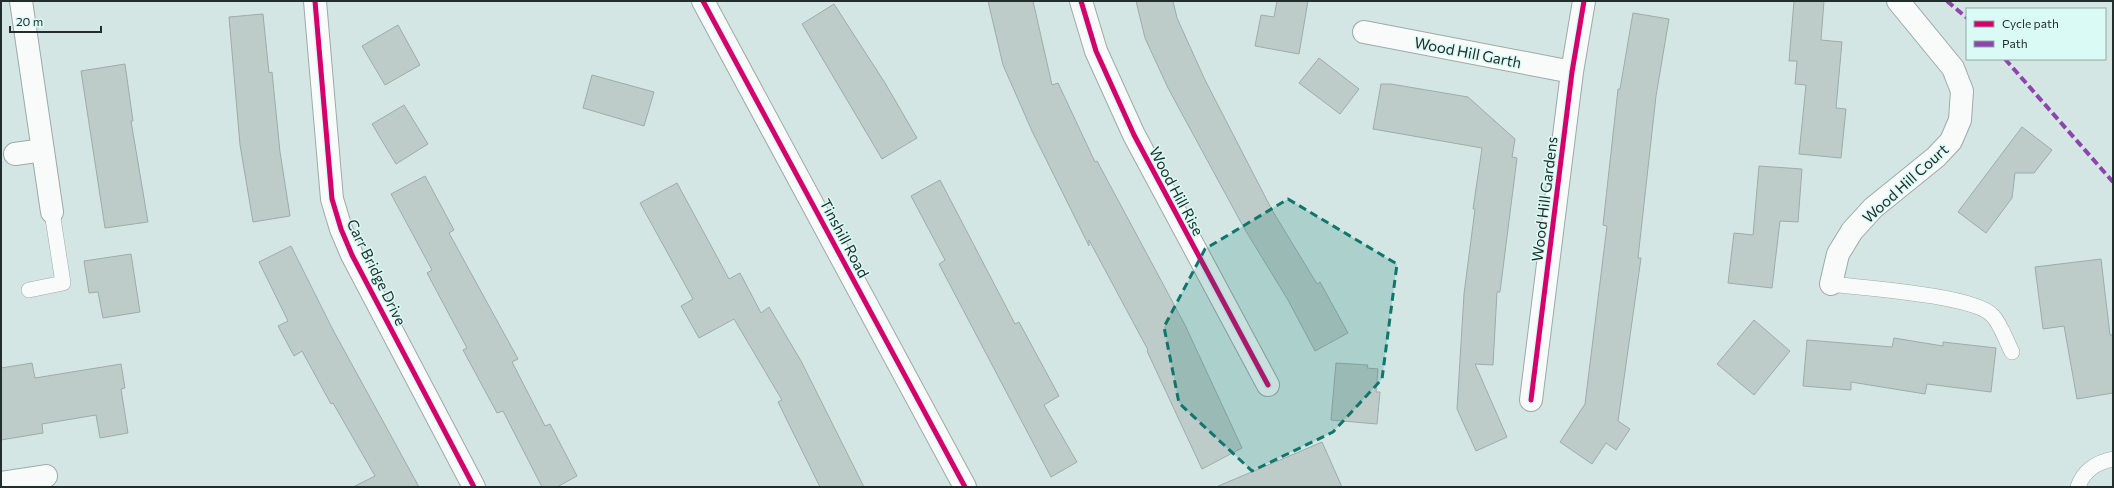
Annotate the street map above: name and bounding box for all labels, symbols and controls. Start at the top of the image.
scale bar [10,8,101,34]
legend [1966,8,2106,60]
text: 20 m [16,14,43,28]
text: Cycle path [2002,16,2059,30]
street label: Wood Hill Garth [1413,33,1523,71]
text: Path [2002,36,2028,50]
street label: Wood Hill Gardens [1527,135,1561,263]
street label: Wood Hill Court [1858,140,1952,226]
street label: Wood Hill Rise [1146,144,1208,239]
street label: Tinshill Road [817,195,873,281]
street label: Carr Bridge Drive [343,216,411,328]

